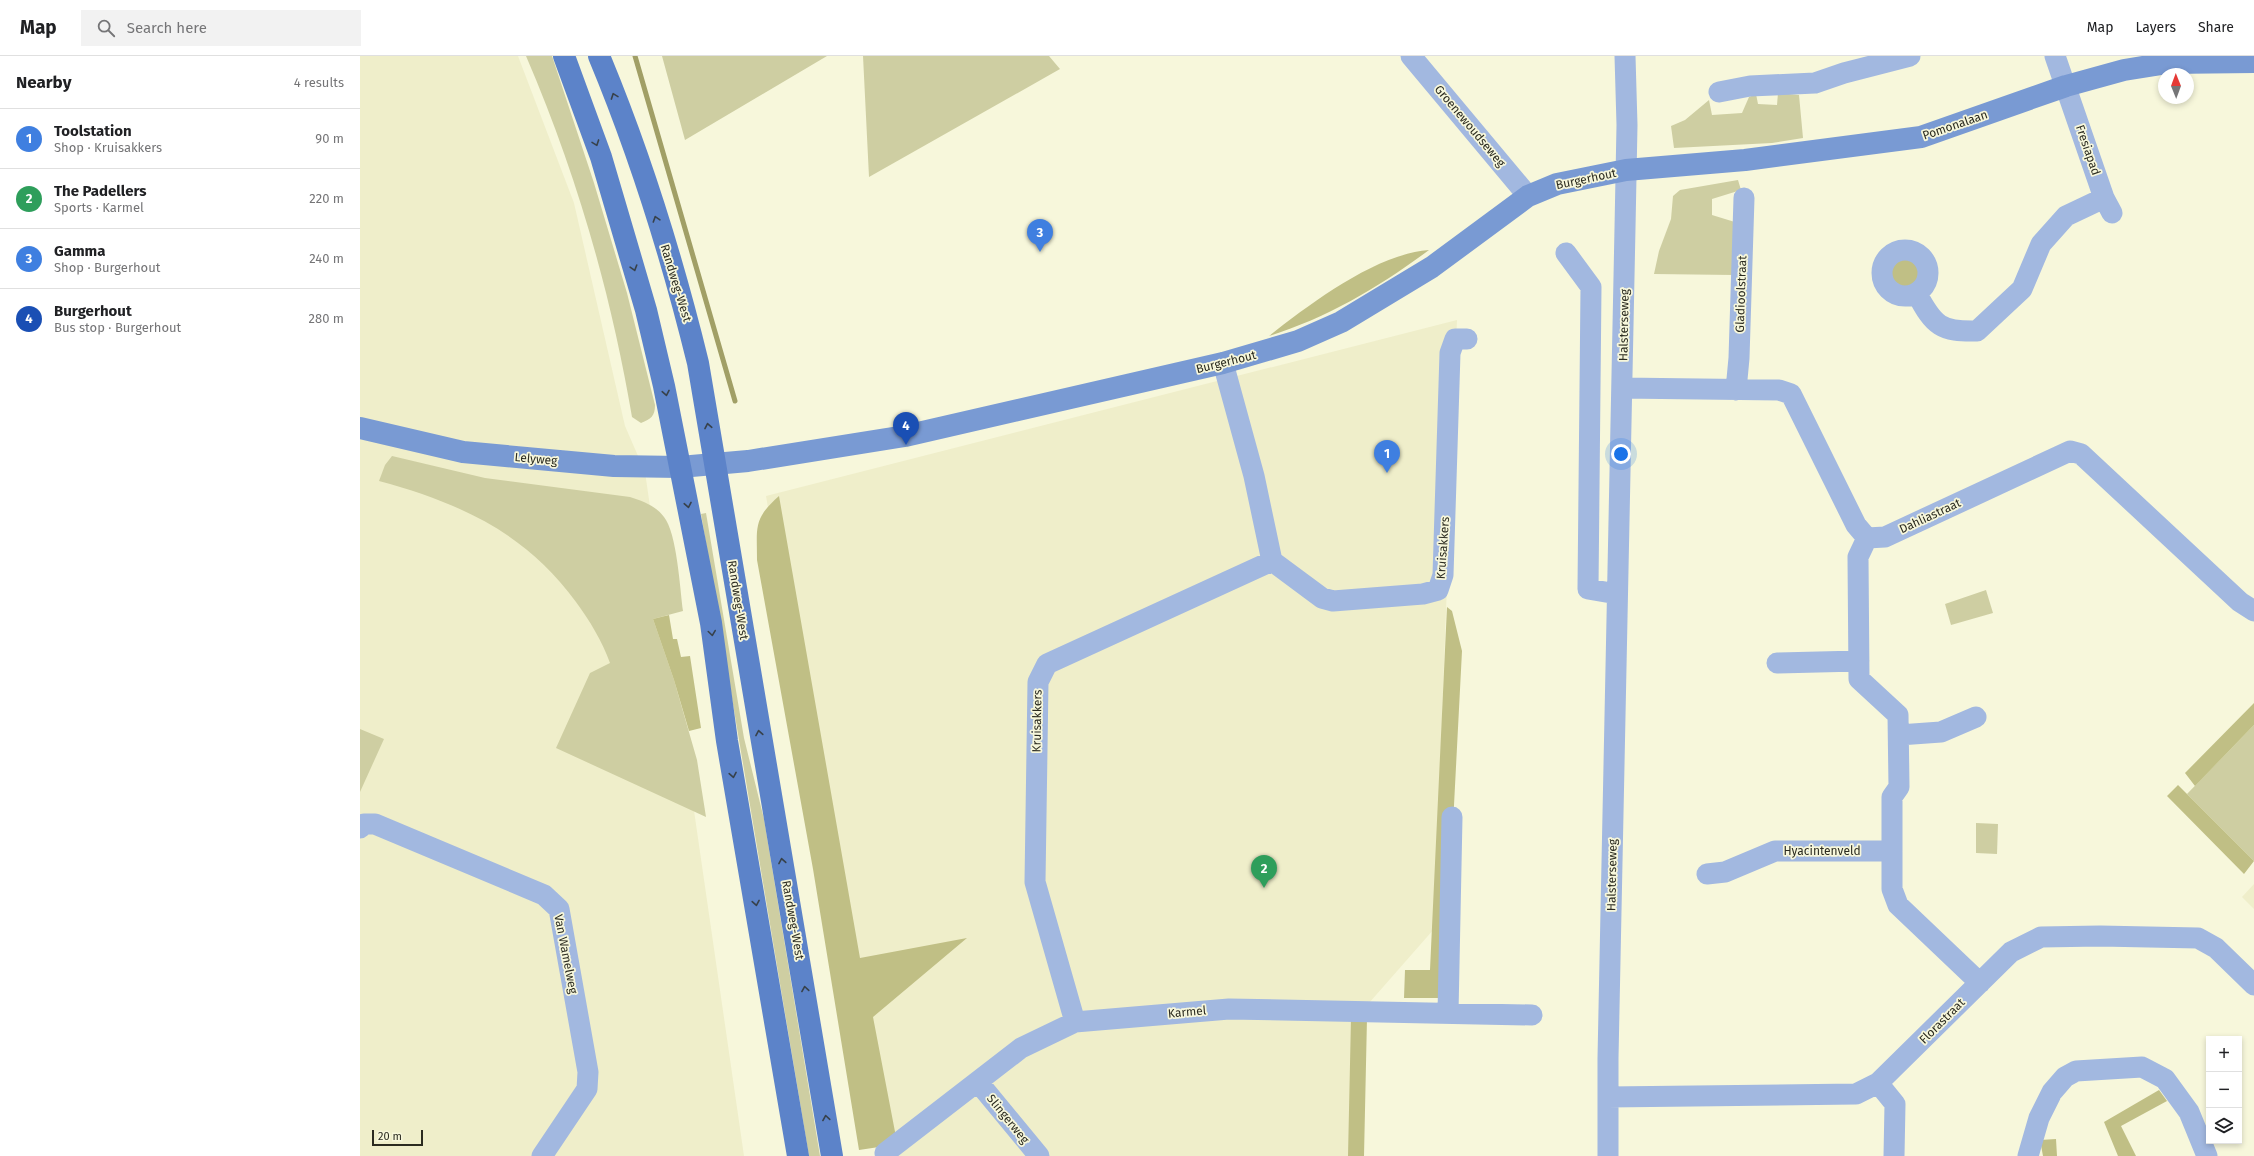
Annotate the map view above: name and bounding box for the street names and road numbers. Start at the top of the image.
street label: Groenewoudseweg [1432,82,1509,170]
street label: Pomonalaan [1921,107,1989,143]
street label: Fresiapad [2073,123,2103,177]
street label: Burgerhout [1555,166,1618,192]
street label: Randweg-West [658,243,695,324]
street label: Gladioolstraat [1733,255,1749,333]
street label: Halsterseweg [1616,288,1632,361]
street label: Burgerhout [1195,348,1258,376]
street label: Lelyweg [514,450,559,468]
street label: Dahliastraat [1897,495,1963,536]
street label: Kruisakkers [1434,516,1452,580]
street label: Randweg-West [725,559,751,641]
street label: Kruisakkers [1029,689,1045,753]
street label: Halsterseweg [1604,838,1620,911]
street label: Hyacintenveld [1783,844,1861,858]
street label: Randweg-West [779,879,807,961]
street label: Van Wamelweg [551,913,581,996]
street label: Florastraat [1916,995,1968,1047]
street label: Karmel [1167,1003,1207,1021]
street label: Slingerweg [984,1092,1033,1147]

